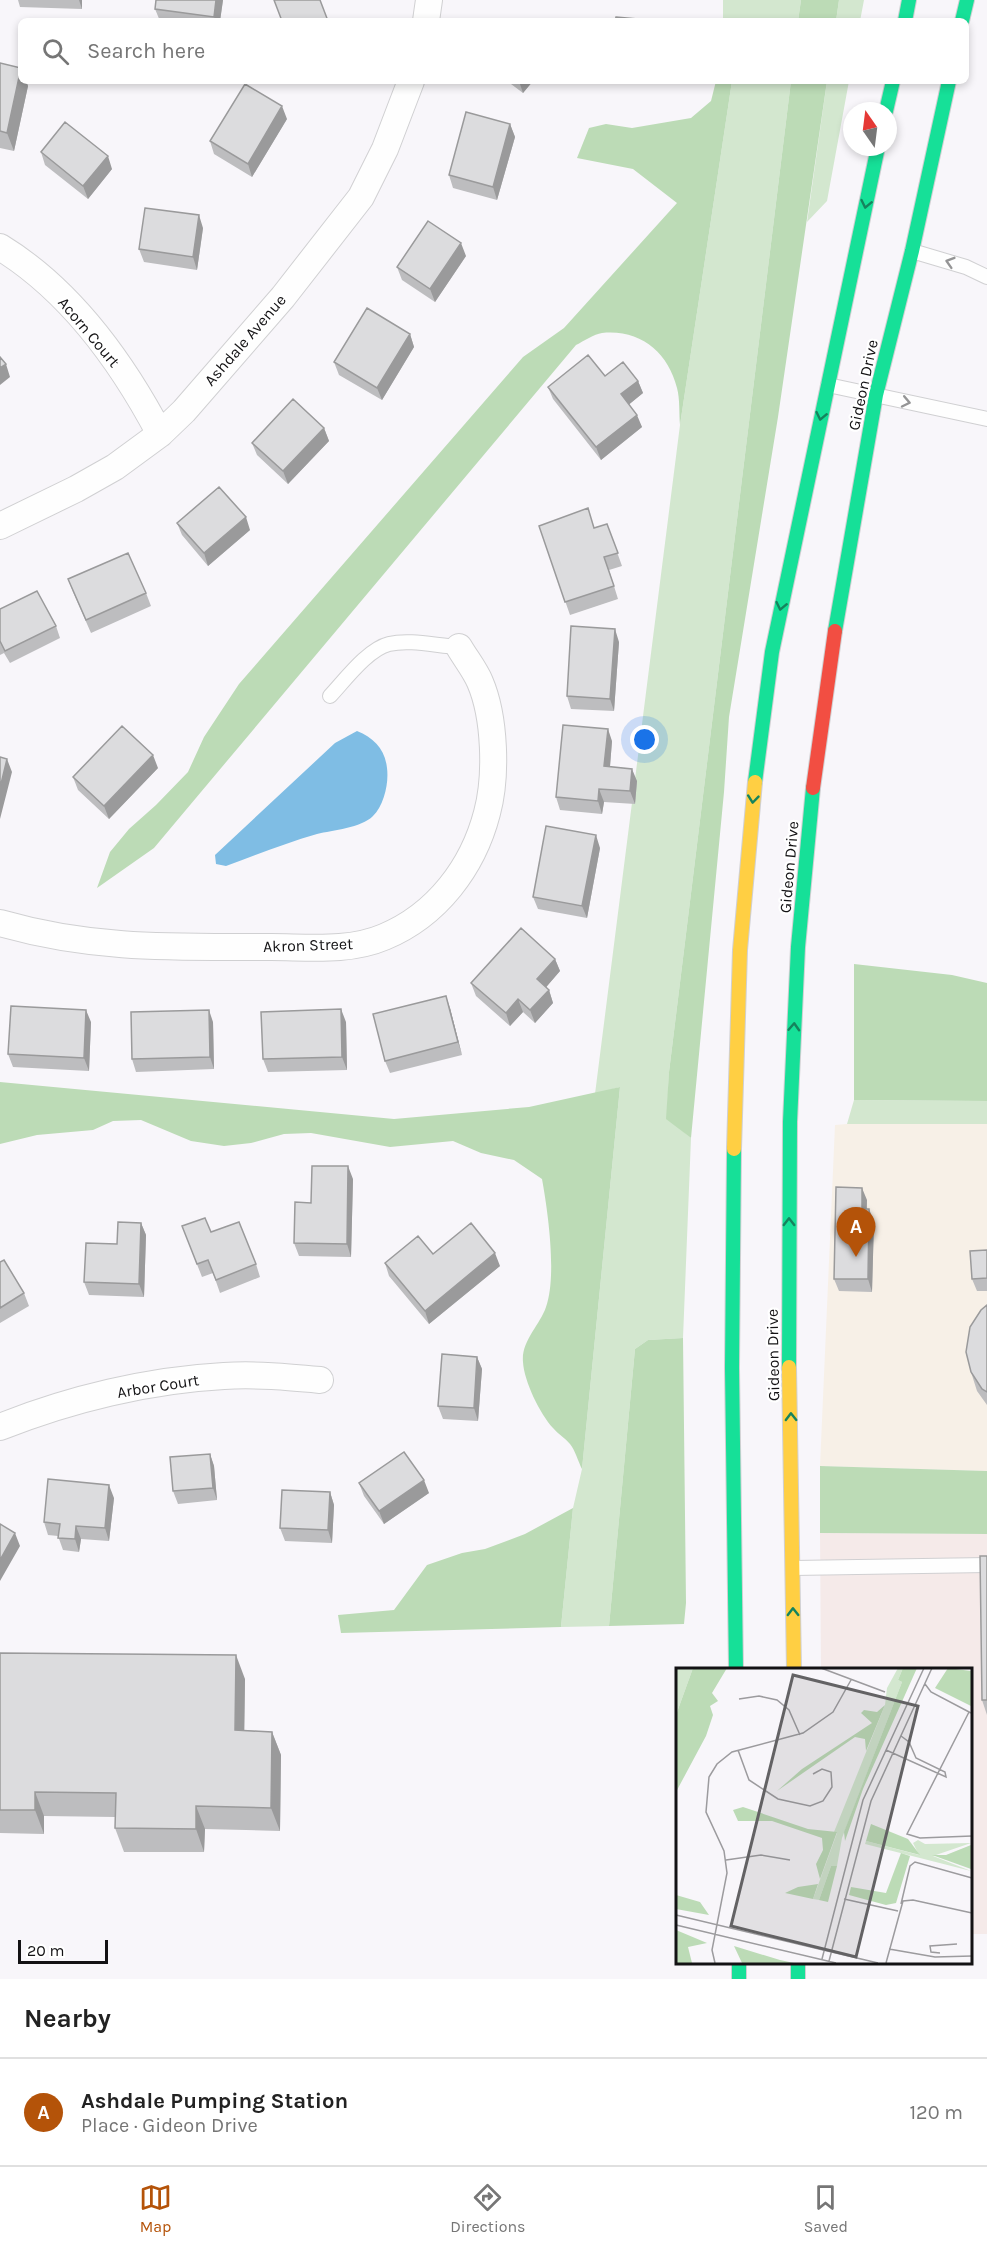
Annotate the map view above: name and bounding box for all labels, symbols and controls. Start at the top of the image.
search box [18,18,969,84]
icon: search [39,35,72,68]
text: Search here [87,38,205,64]
north arrow [843,102,897,156]
one-way arrow [860,199,873,209]
one-way arrow [945,257,956,269]
street label: Ashdale Avenue [200,290,290,390]
street label: Acorn Court [54,293,124,371]
street label: Gideon Drive [844,338,882,432]
one-way arrow [900,395,910,408]
one-way arrow [816,410,829,420]
one-way arrow [775,601,788,611]
your location [630,725,659,754]
one-way arrow [747,795,760,804]
street label: Gideon Drive [776,820,802,914]
street label: Akron Street [263,934,353,956]
one-way arrow [788,1022,801,1031]
pin: A [836,1208,876,1257]
one-way arrow [783,1217,795,1226]
street label: Gideon Drive [763,1309,783,1401]
street label: Arbor Court [116,1370,200,1402]
one-way arrow [785,1412,797,1421]
one-way arrow [787,1607,799,1616]
inset map [676,1668,972,1964]
scale bar [18,1937,108,1964]
text: 20 m [27,1941,65,1960]
text: Nearby [24,2003,111,2034]
text: Ashdale Pumping Station [81,2088,348,2114]
text: A [37,2101,50,2124]
text: 120 m [909,2101,963,2124]
text: Place · Gideon Drive [81,2114,258,2137]
tab: Map [139,2181,172,2236]
tab: Directions [450,2181,525,2236]
tab: Saved [804,2181,848,2236]

